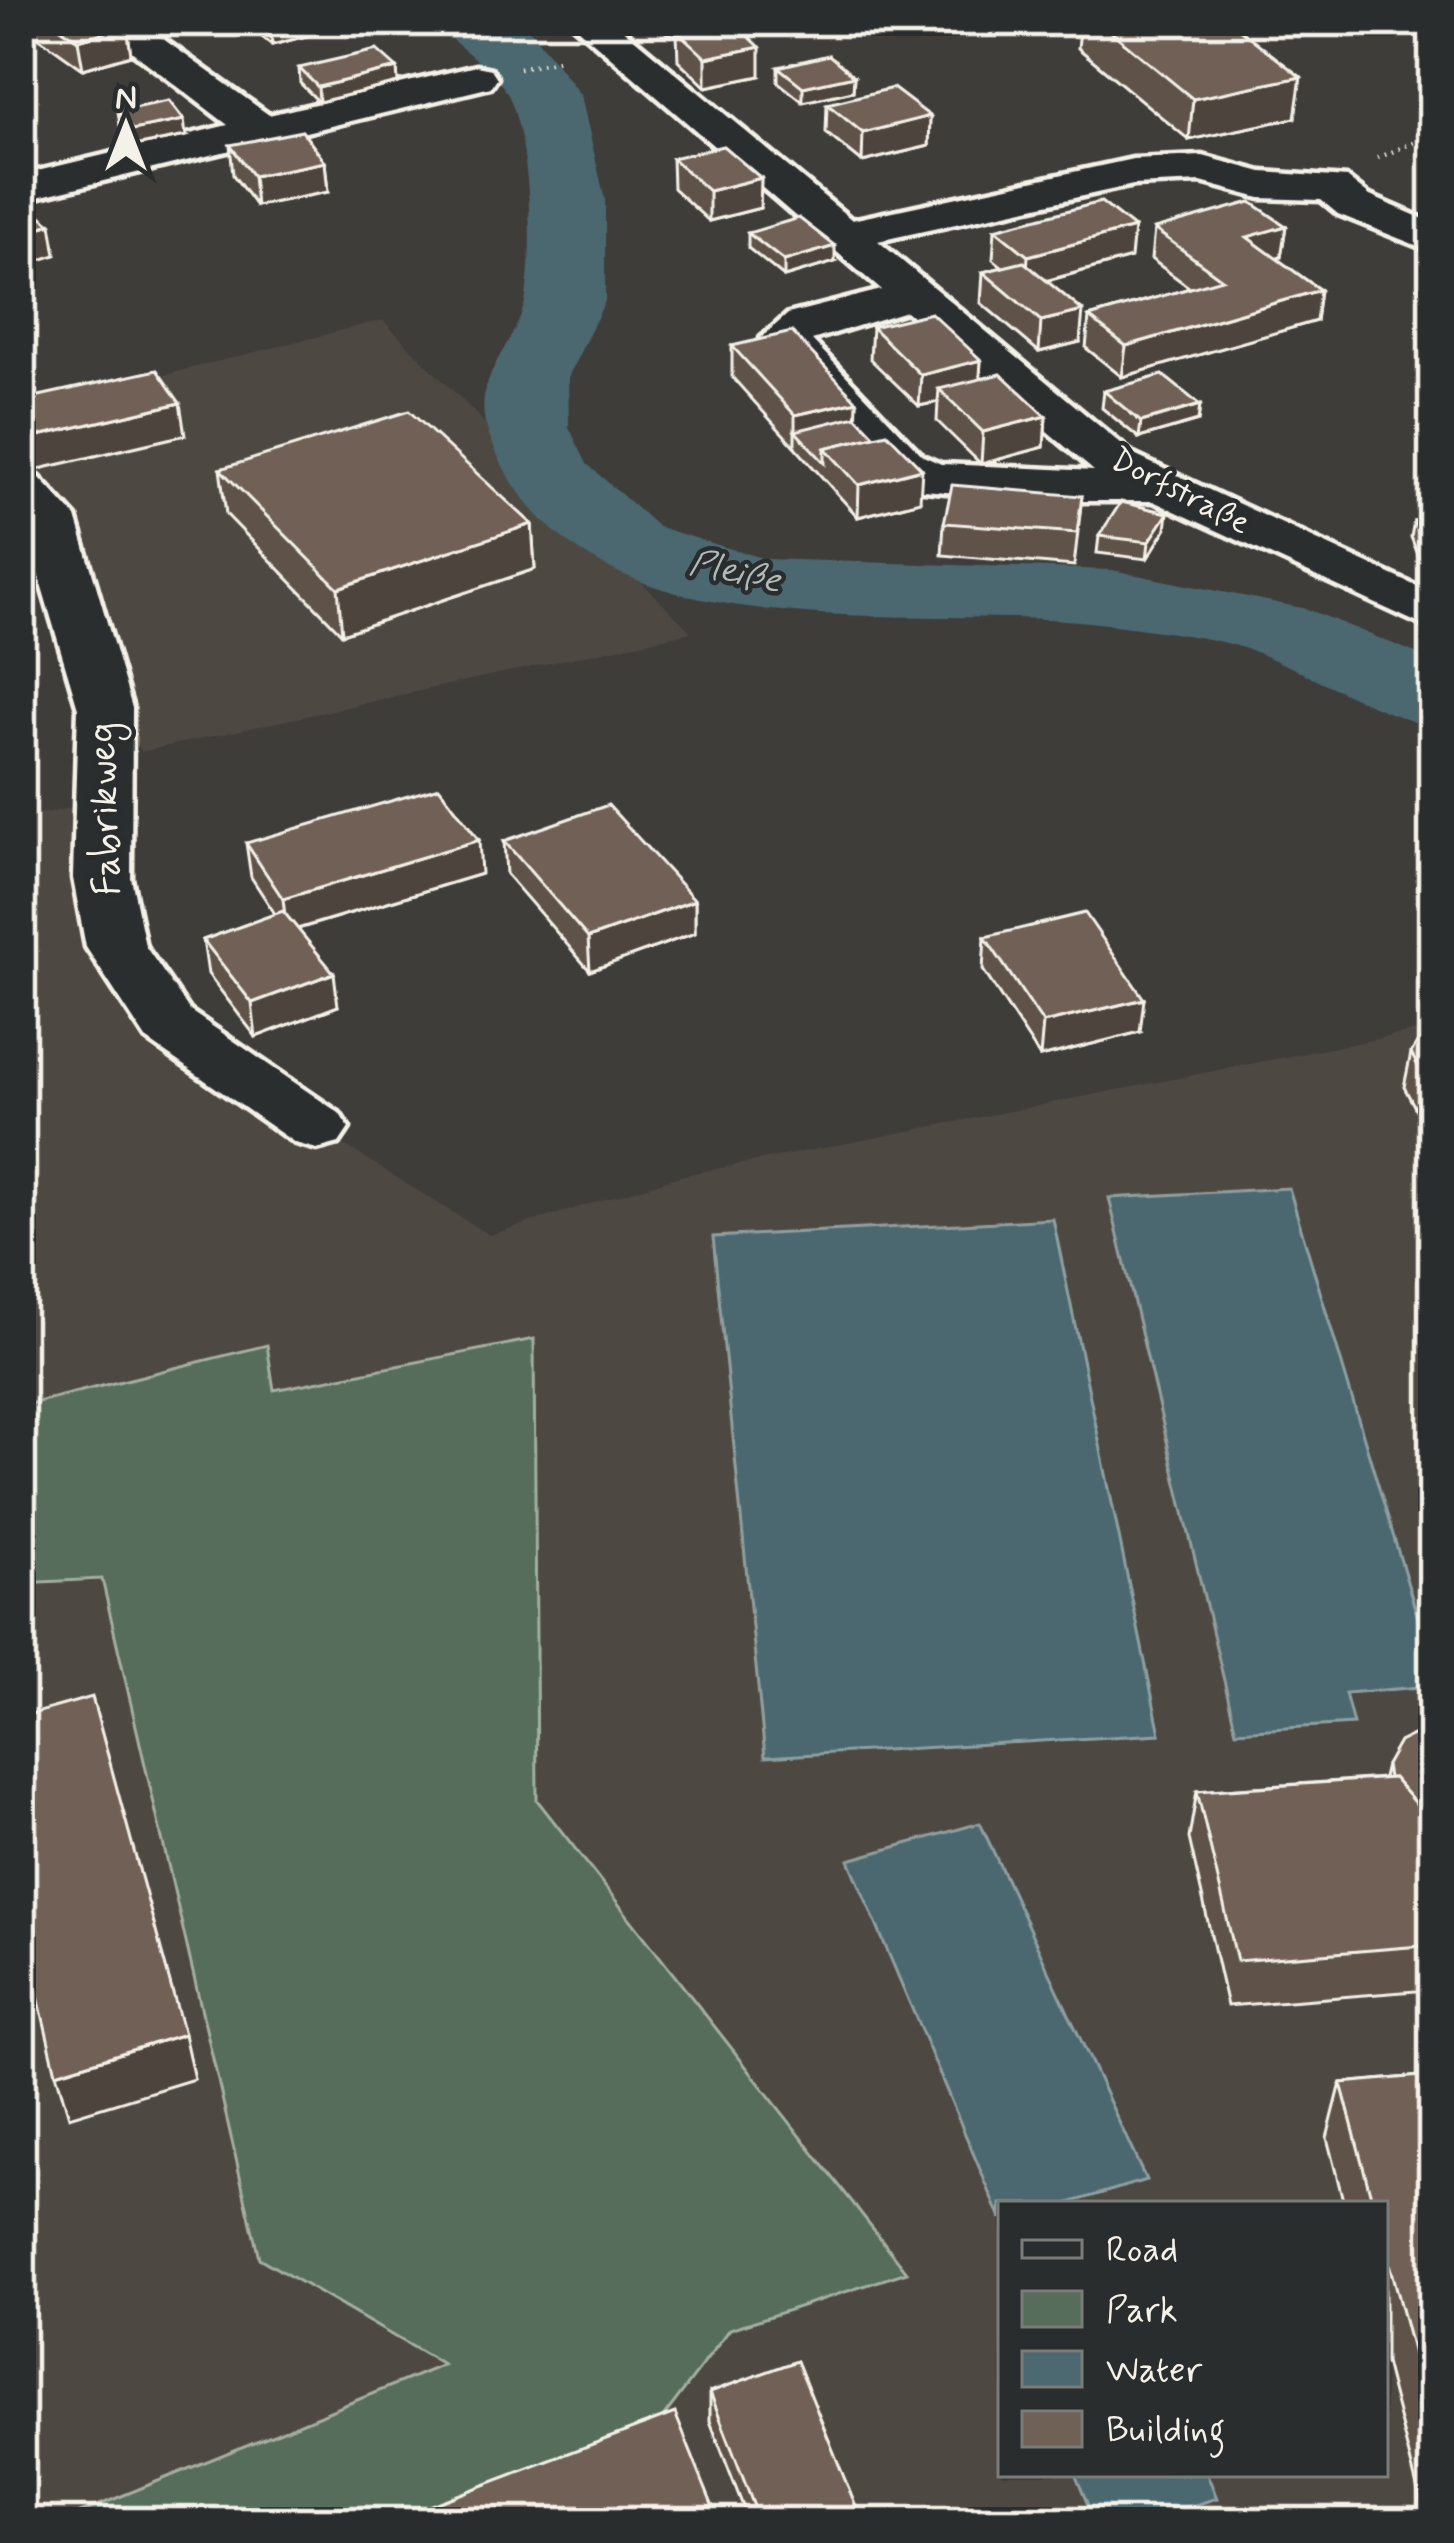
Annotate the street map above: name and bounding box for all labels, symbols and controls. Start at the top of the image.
north arrow [66,66,186,186]
text: N [115,77,137,121]
street label: Dorfstraße [1103,438,1257,546]
water label: Pleiße [685,540,786,606]
street label: Fabrikweg [77,721,138,896]
legend [998,2201,1388,2477]
text: Road [1106,2228,1178,2275]
text: Park [1106,2288,1178,2335]
text: Water [1106,2348,1202,2395]
text: Building [1106,2408,1225,2458]

